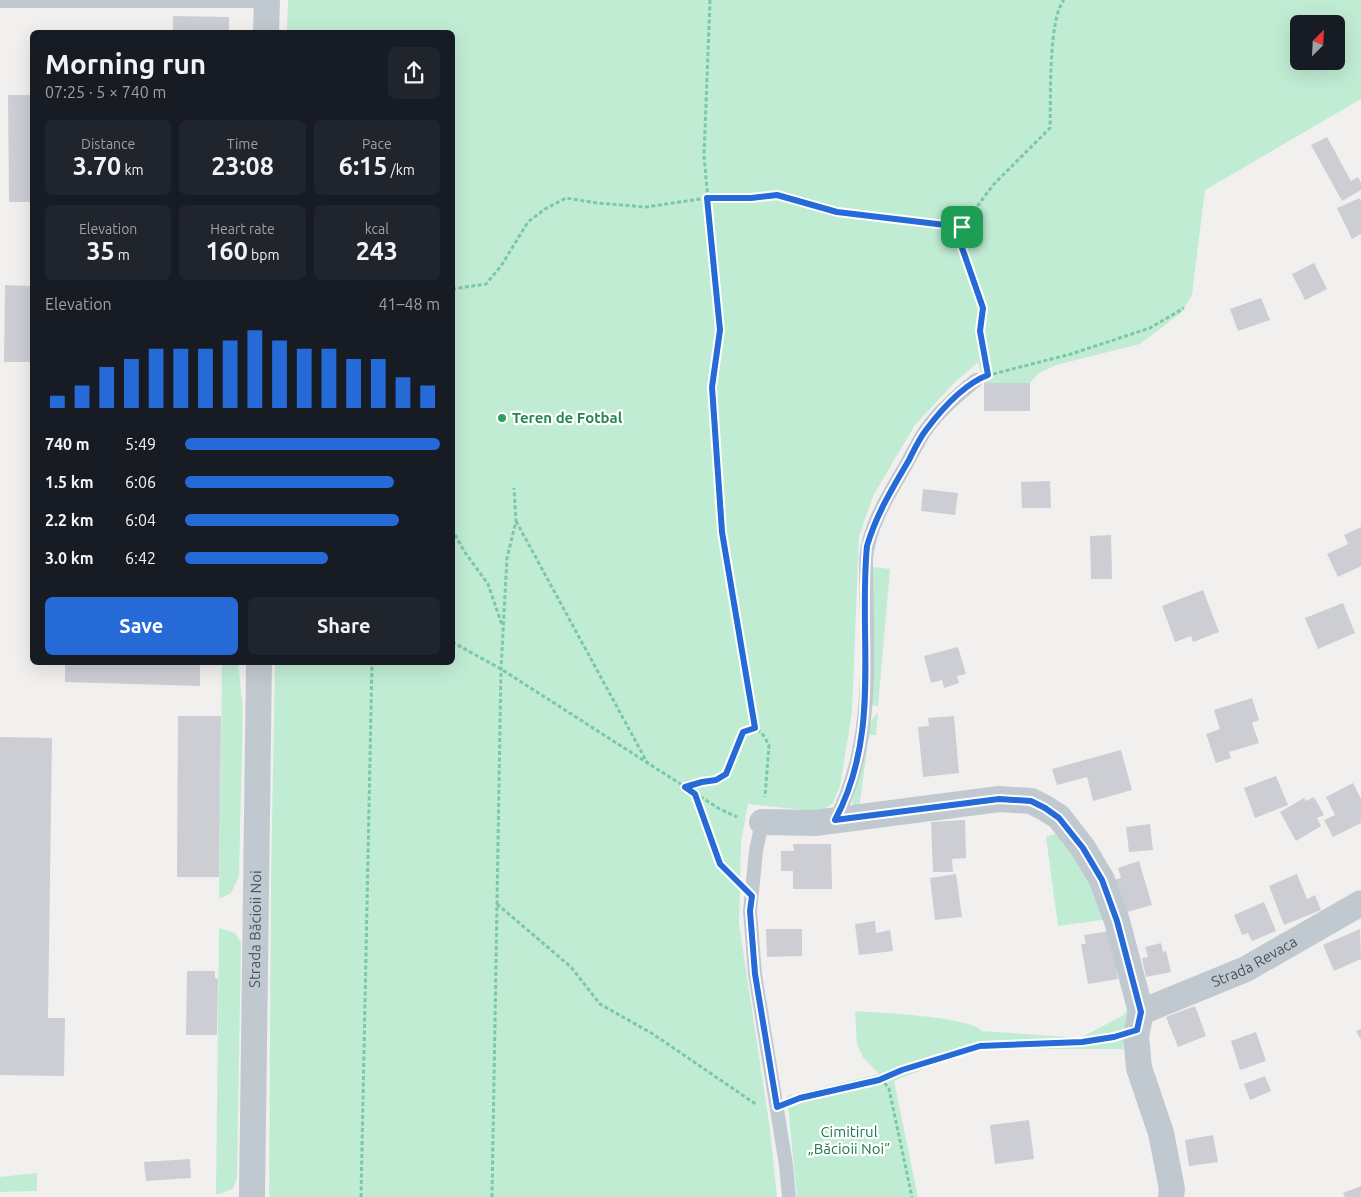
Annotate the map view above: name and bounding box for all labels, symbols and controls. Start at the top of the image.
north arrow [1290,15,1345,70]
map controls [1290,15,1345,70]
button: share [388,47,440,99]
text: Morning run [45,48,206,79]
text: 07:25 · 5 × 740 m [45,83,166,101]
text: Distance [81,136,135,152]
text: Time [227,136,258,152]
text: Pace [362,136,392,152]
text: 3.70 [73,152,121,180]
text: 23:08 [211,152,274,180]
text: 6:15 [339,152,387,180]
text: km [121,162,144,178]
text: /km [387,162,415,178]
pin [941,206,983,248]
icon: arrive [948,213,976,241]
text: Elevation [79,221,137,237]
text: Heart rate [210,221,275,237]
text: kcal [365,221,389,237]
text: 35 [86,237,115,265]
text: 160 [206,237,248,265]
text: 243 [356,237,398,265]
text: m [115,247,130,263]
text: bpm [248,247,279,263]
text: Elevation [45,295,112,313]
text: 41–48 m [378,295,440,313]
place label: Teren de Fotbal [512,409,623,426]
marker: Teren de Fotbal [496,412,508,424]
text: 740 m [45,435,90,453]
text: 5:49 [125,435,156,453]
text: 1.5 km [45,473,94,491]
text: 6:06 [125,473,156,491]
text: 2.2 km [45,511,94,529]
text: 6:04 [125,511,156,529]
text: 3.0 km [45,549,94,567]
text: 6:42 [125,549,156,567]
button: Save [45,597,238,655]
button: Share [248,597,440,655]
street label: Strada Băcioii Noi [246,870,264,988]
street label: Strada Revaca [1209,932,1300,990]
park label: Cimitirul „Băcioii Noi” [808,1123,890,1157]

